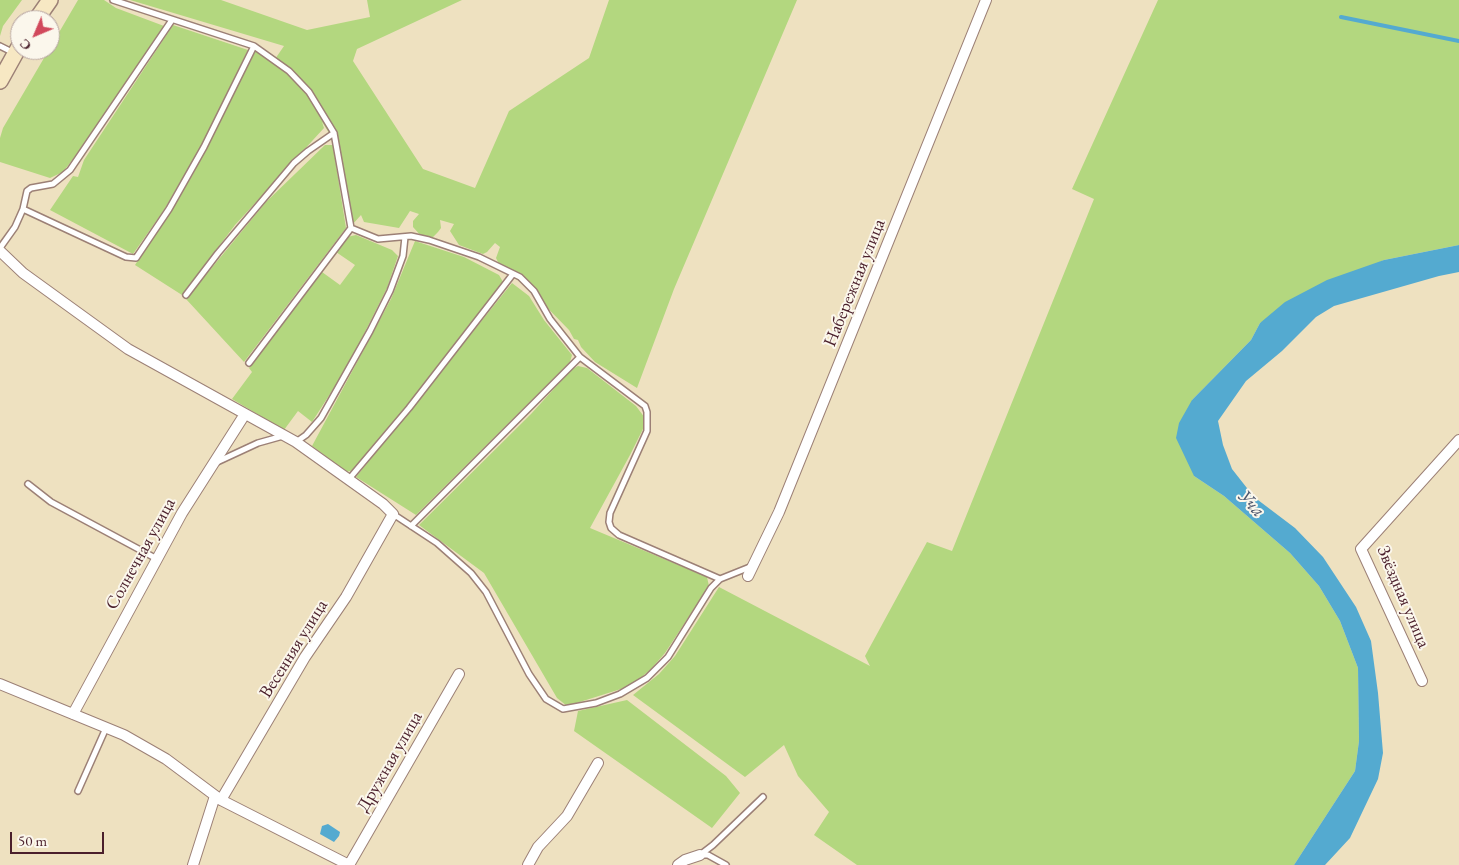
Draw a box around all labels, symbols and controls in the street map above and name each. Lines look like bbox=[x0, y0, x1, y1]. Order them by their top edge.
north arrow bbox=[10, 10, 60, 60]
text: С bbox=[15, 35, 35, 55]
street label: Набережная улица bbox=[820, 216, 890, 350]
water label: Уча bbox=[1233, 486, 1269, 522]
street label: Солнечная улица bbox=[101, 494, 181, 614]
street label: Звёздная улица bbox=[1372, 543, 1434, 651]
street label: Весенняя улица bbox=[255, 596, 333, 702]
street label: Дружная улица bbox=[353, 708, 427, 816]
scale bar bbox=[12, 822, 106, 854]
text: 50 m bbox=[18, 831, 47, 850]

